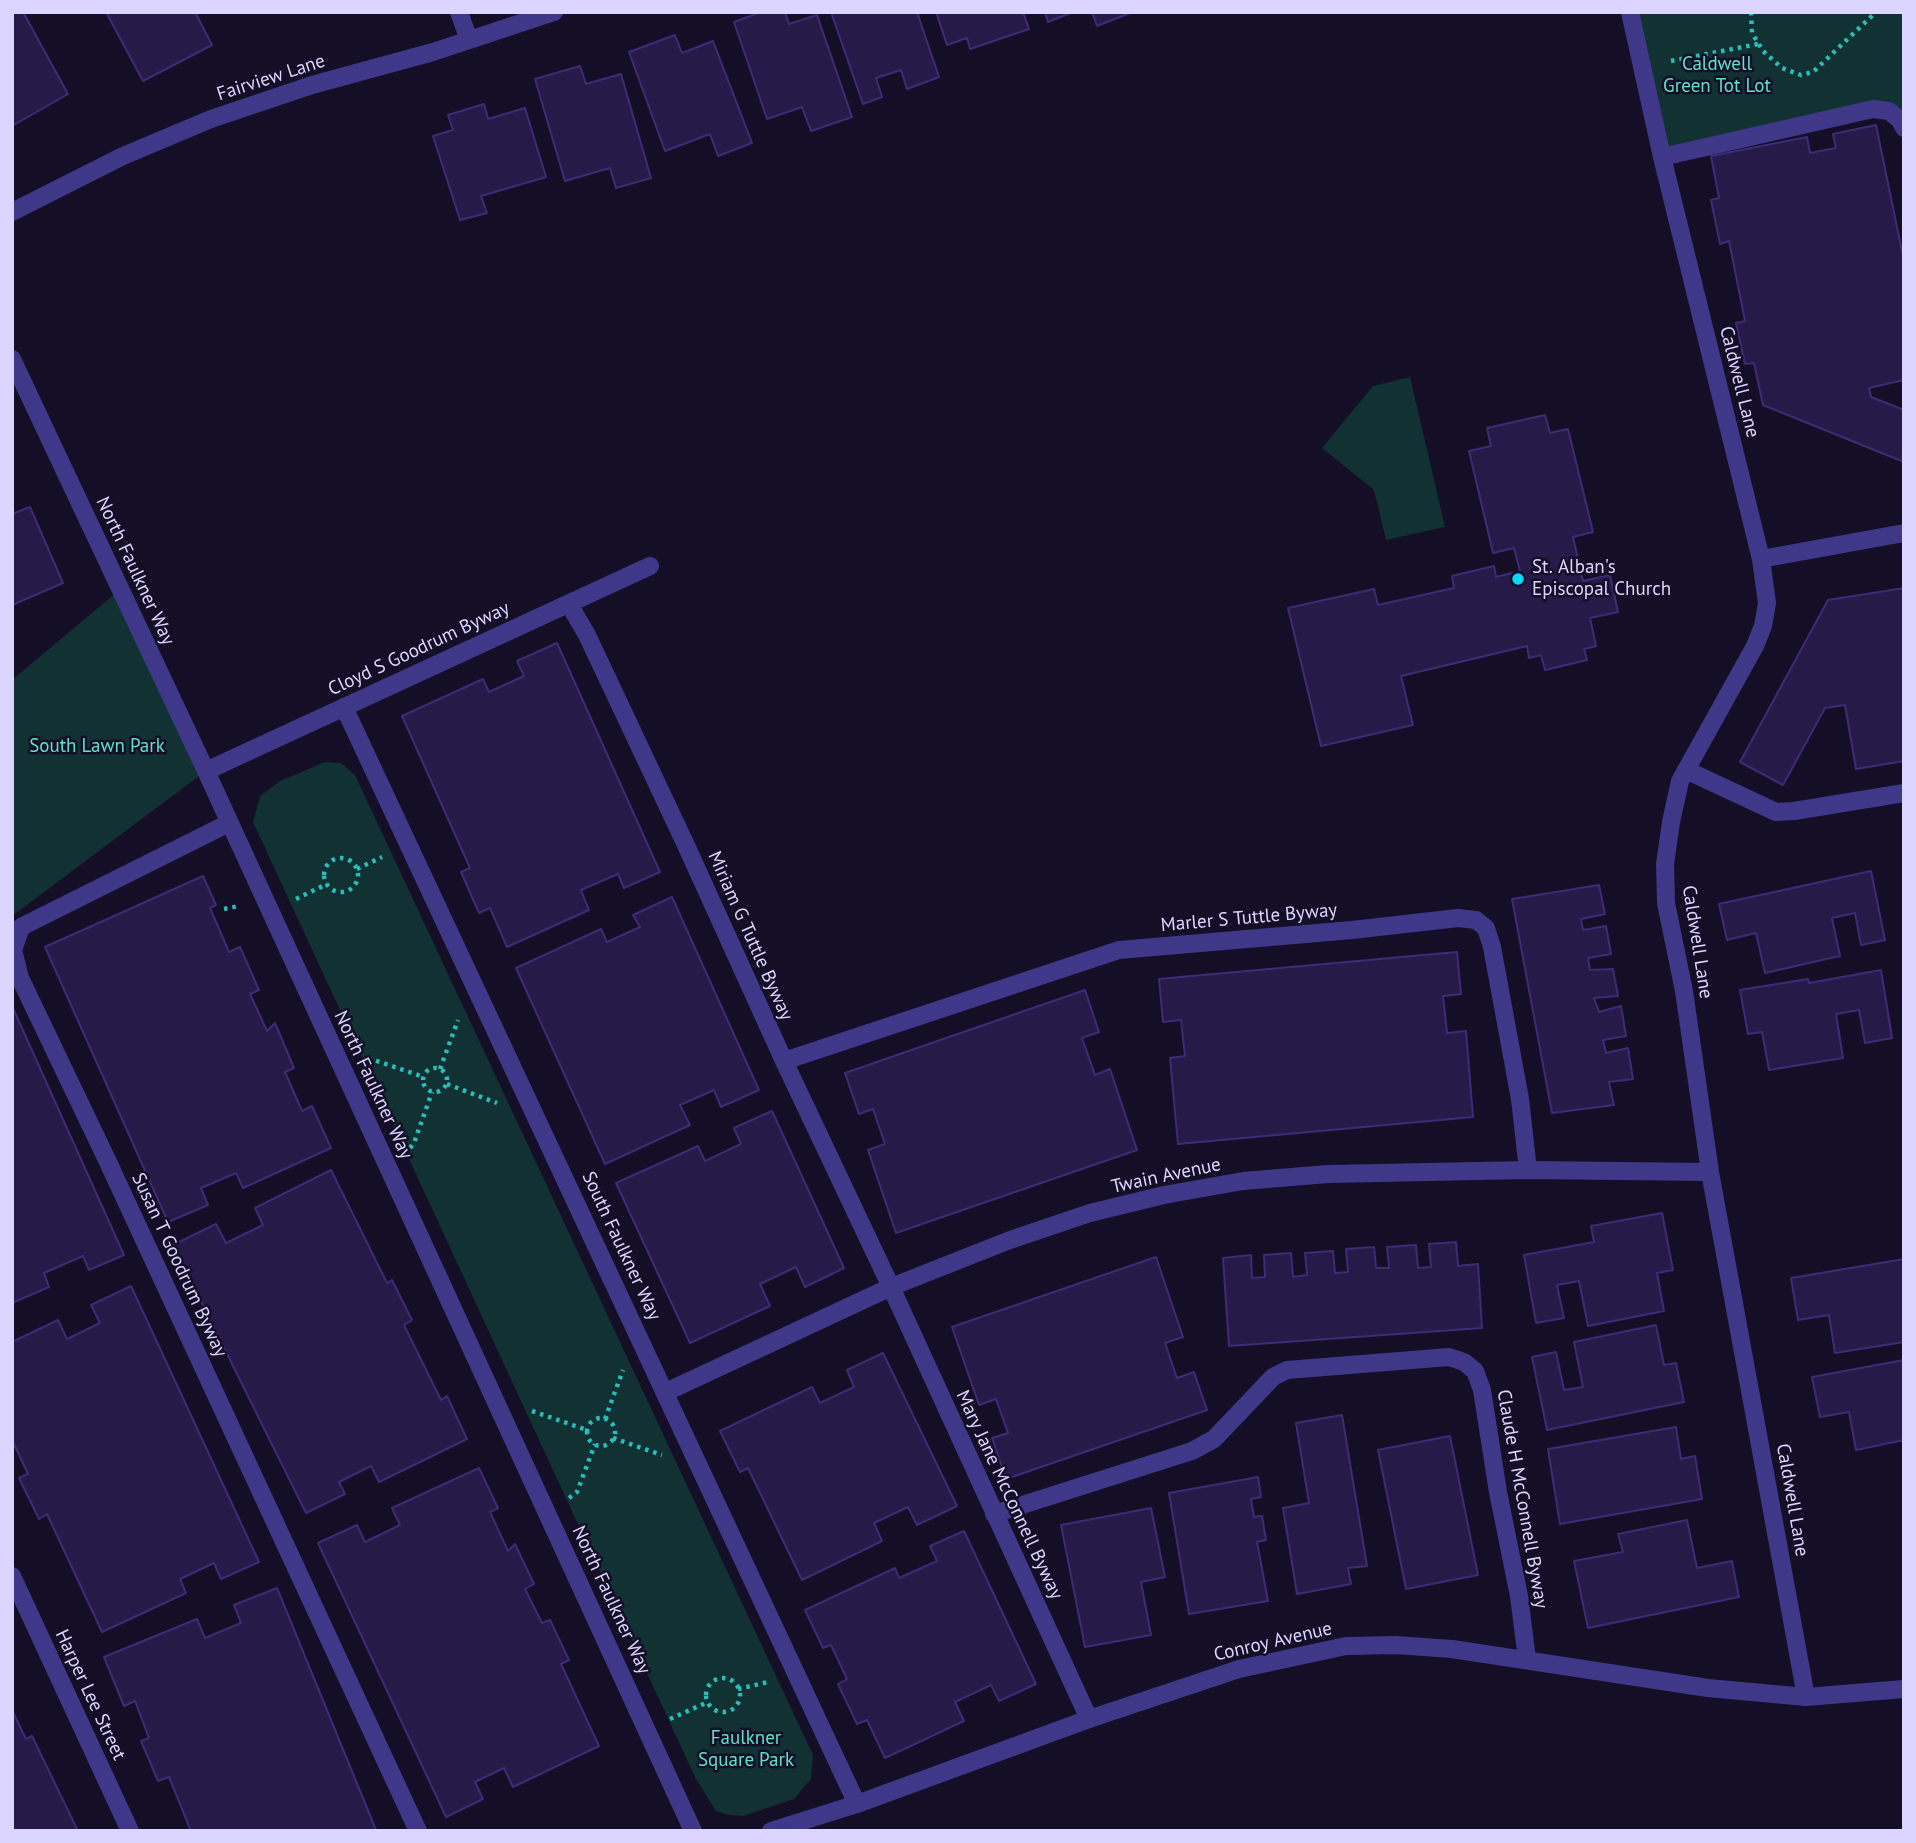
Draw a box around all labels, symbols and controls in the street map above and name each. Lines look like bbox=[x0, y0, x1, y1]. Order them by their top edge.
street label: Fairview Lane bbox=[214, 50, 328, 106]
park label: Caldwell Green Tot Lot bbox=[1663, 54, 1771, 98]
street label: Caldwell Lane bbox=[1714, 324, 1764, 440]
street label: North Faulkner Way bbox=[91, 493, 179, 649]
place label: St. Alban's Episcopal Church bbox=[1532, 557, 1671, 601]
marker: St. Alban's Episcopal Church bbox=[1510, 571, 1526, 587]
street label: Cloyd S Goodrum Byway bbox=[325, 597, 513, 701]
park label: South Lawn Park bbox=[29, 736, 165, 758]
street label: Miriam G Tuttle Byway bbox=[702, 848, 798, 1024]
street label: Caldwell Lane bbox=[1677, 884, 1717, 1000]
street label: Marler S Tuttle Byway bbox=[1160, 899, 1338, 937]
street label: North Faulkner Way bbox=[329, 1007, 417, 1163]
street label: Twain Avenue bbox=[1109, 1153, 1223, 1199]
street label: South Faulkner Way bbox=[577, 1168, 665, 1324]
street label: Susan T Goodrum Byway bbox=[126, 1169, 232, 1361]
street label: Mary Jane McConnell Byway bbox=[951, 1387, 1067, 1603]
street label: Claude H McConnell Byway bbox=[1492, 1388, 1552, 1610]
street label: Caldwell Lane bbox=[1771, 1442, 1813, 1558]
street label: North Faulkner Way bbox=[567, 1522, 655, 1678]
street label: Conroy Avenue bbox=[1212, 1617, 1334, 1667]
street label: Harper Lee Street bbox=[50, 1626, 130, 1764]
park label: Faulkner Square Park bbox=[698, 1728, 794, 1772]

